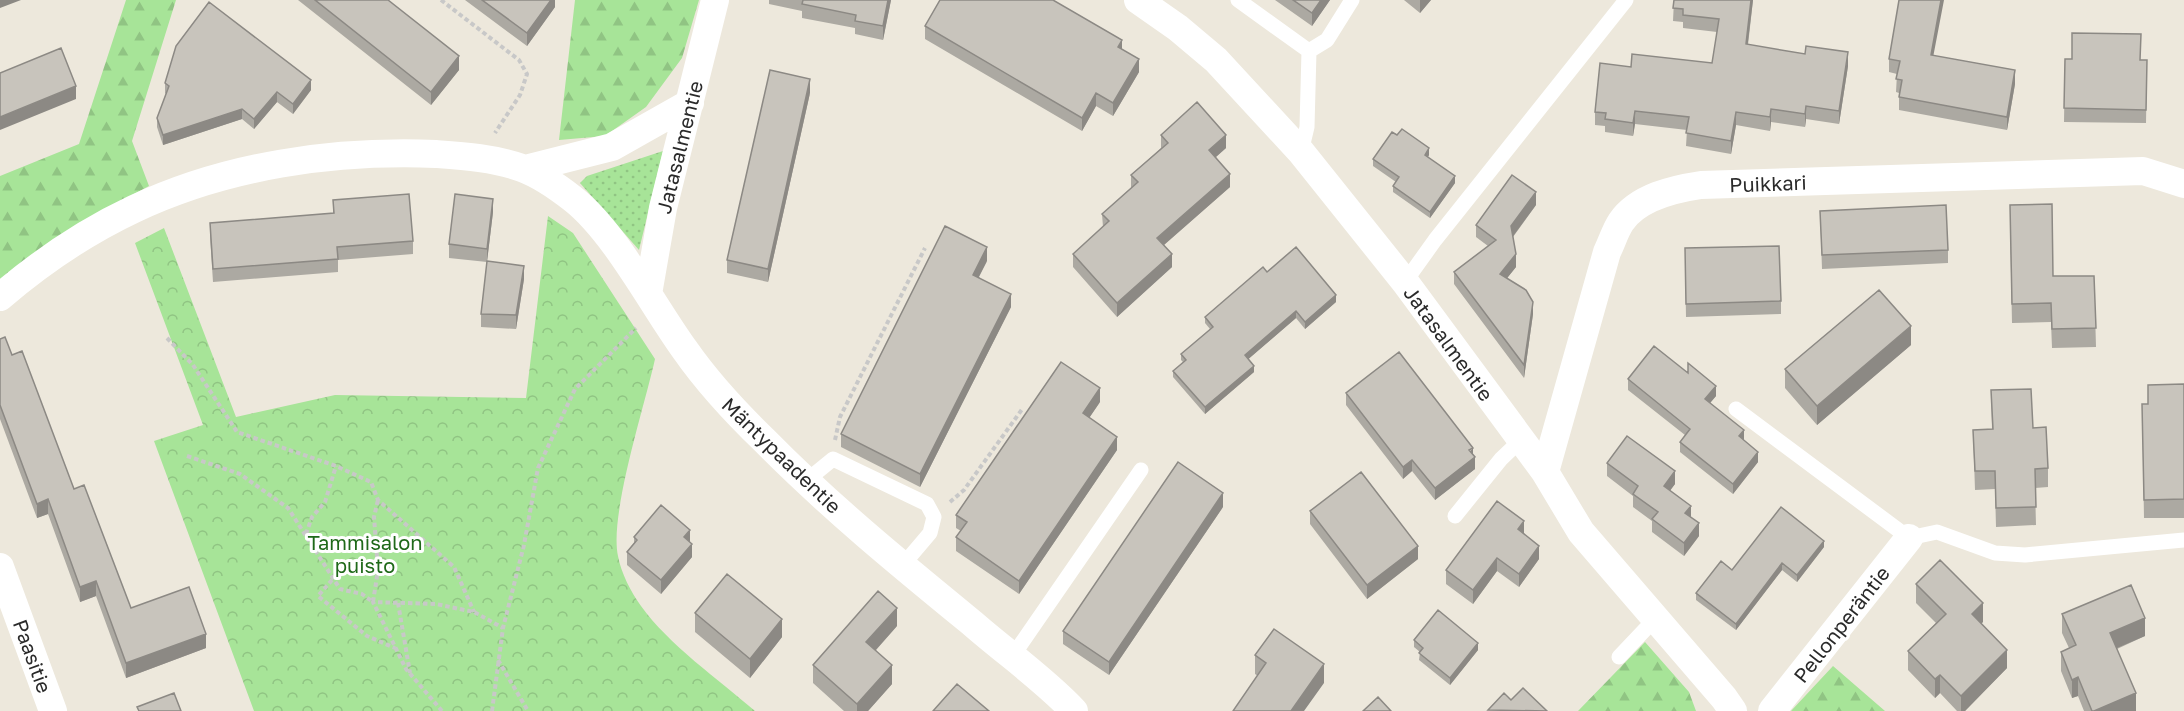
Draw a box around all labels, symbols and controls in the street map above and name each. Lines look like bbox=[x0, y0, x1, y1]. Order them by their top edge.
street label: Jatasalmentie bbox=[651, 78, 707, 216]
street label: Puikkari bbox=[1729, 170, 1807, 196]
street label: Jatasalmentie bbox=[1399, 281, 1499, 405]
street label: Mäntypaadentie bbox=[718, 392, 846, 518]
park label: Tammisalon puisto bbox=[307, 530, 423, 577]
street label: Pellonperäntie bbox=[1788, 561, 1894, 687]
street label: Paasitie bbox=[9, 616, 57, 696]

